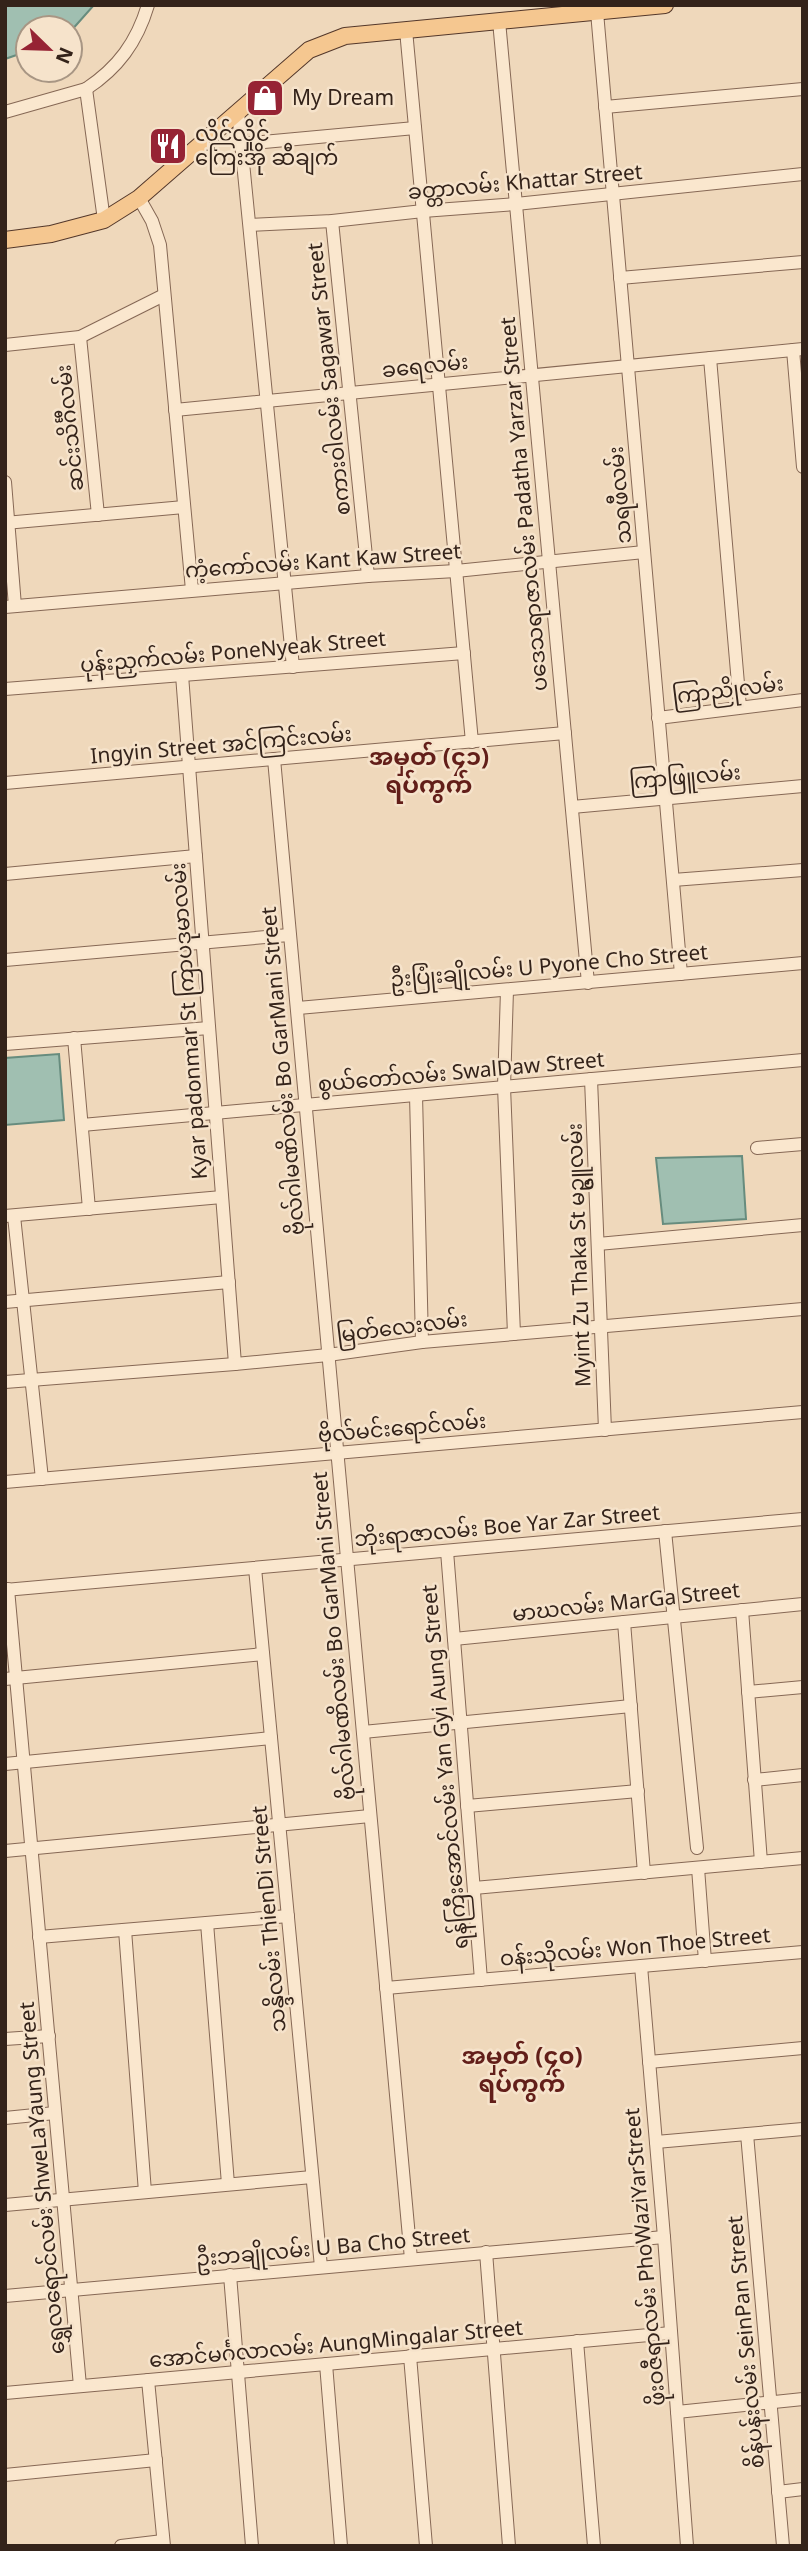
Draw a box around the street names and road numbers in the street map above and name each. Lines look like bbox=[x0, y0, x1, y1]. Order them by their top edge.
street label: ခတ္တာလမ်း Khattar Street bbox=[406, 151, 645, 217]
street label: စကားဝါလမ်း Sagawar Street bbox=[294, 240, 368, 517]
street label: ပဒေသရာဇာလမ်း Padatha Yarzar Street bbox=[487, 314, 565, 693]
street label: ခရေလမ်း bbox=[380, 341, 471, 395]
street label: ဆင်းသိင်္ဂီလမ်း bbox=[42, 362, 102, 494]
street label: သရဖီလမ်း bbox=[595, 444, 649, 545]
street label: ကံ့ကော်လမ်း Kant Kaw Street bbox=[184, 530, 463, 596]
street label: ပုန်းညှက်လမ်း PoneNyeak Street bbox=[78, 618, 388, 690]
street label: ကြာညိုလမ်း bbox=[670, 662, 787, 722]
street label: Ingyin Street အင်ကြင်းလမ်း bbox=[89, 713, 354, 781]
street label: ကြာဖြူလမ်း bbox=[628, 751, 743, 807]
street label: Kyar padonmar St ကြာပဒုမာလမ်း bbox=[157, 861, 225, 1181]
street label: ဗိုလ်ဂါမဏိလမ်း Bo GarMani Street bbox=[248, 904, 322, 1237]
street label: ဦးပြုံးချိုလမ်း U Pyone Cho Street bbox=[388, 931, 710, 1005]
street label: စွယ်တော်လမ်း SwalDaw Street bbox=[316, 1039, 607, 1109]
street label: Myint Zu Thaka St မဥ္ဇူလမ်း bbox=[553, 1122, 609, 1388]
street label: မြတ်လေးလမ်း bbox=[334, 1298, 470, 1360]
street label: ဗိုလ်မင်းရောင်လမ်း bbox=[316, 1400, 488, 1460]
street label: ဗိုလ်ဂါမဏိလမ်း Bo GarMani Street bbox=[299, 1469, 373, 1802]
street label: ဘိုးရာဇာလမ်း Boe Yar Zar Street bbox=[353, 1492, 662, 1564]
street label: မာဃလမ်း MarGa Street bbox=[510, 1569, 743, 1639]
street label: ရန်ကြီးအောင်လမ်း Yan Gyi Aung Street bbox=[408, 1582, 486, 1951]
street label: သန္ဒိလမ်း ThienDi Street bbox=[238, 1803, 304, 2034]
street label: ဝန်းသိုလမ်း Won Thoe Street bbox=[498, 1914, 773, 1984]
street label: ရွှေလရောင်လမ်း ShweLaYaung Street bbox=[6, 1999, 82, 2356]
street label: ဖိုးဝဇီရာလမ်း PhoWaziYarStreet bbox=[611, 2105, 683, 2408]
street label: စိန်ပန်းလမ်း SeinPan Street bbox=[714, 2213, 782, 2470]
street label: ဦးဘချိုလမ်း U Ba Cho Street bbox=[194, 2214, 473, 2284]
street label: အောင်မင်္ဂလာလမ်း AungMingalar Street bbox=[147, 2307, 525, 2385]

